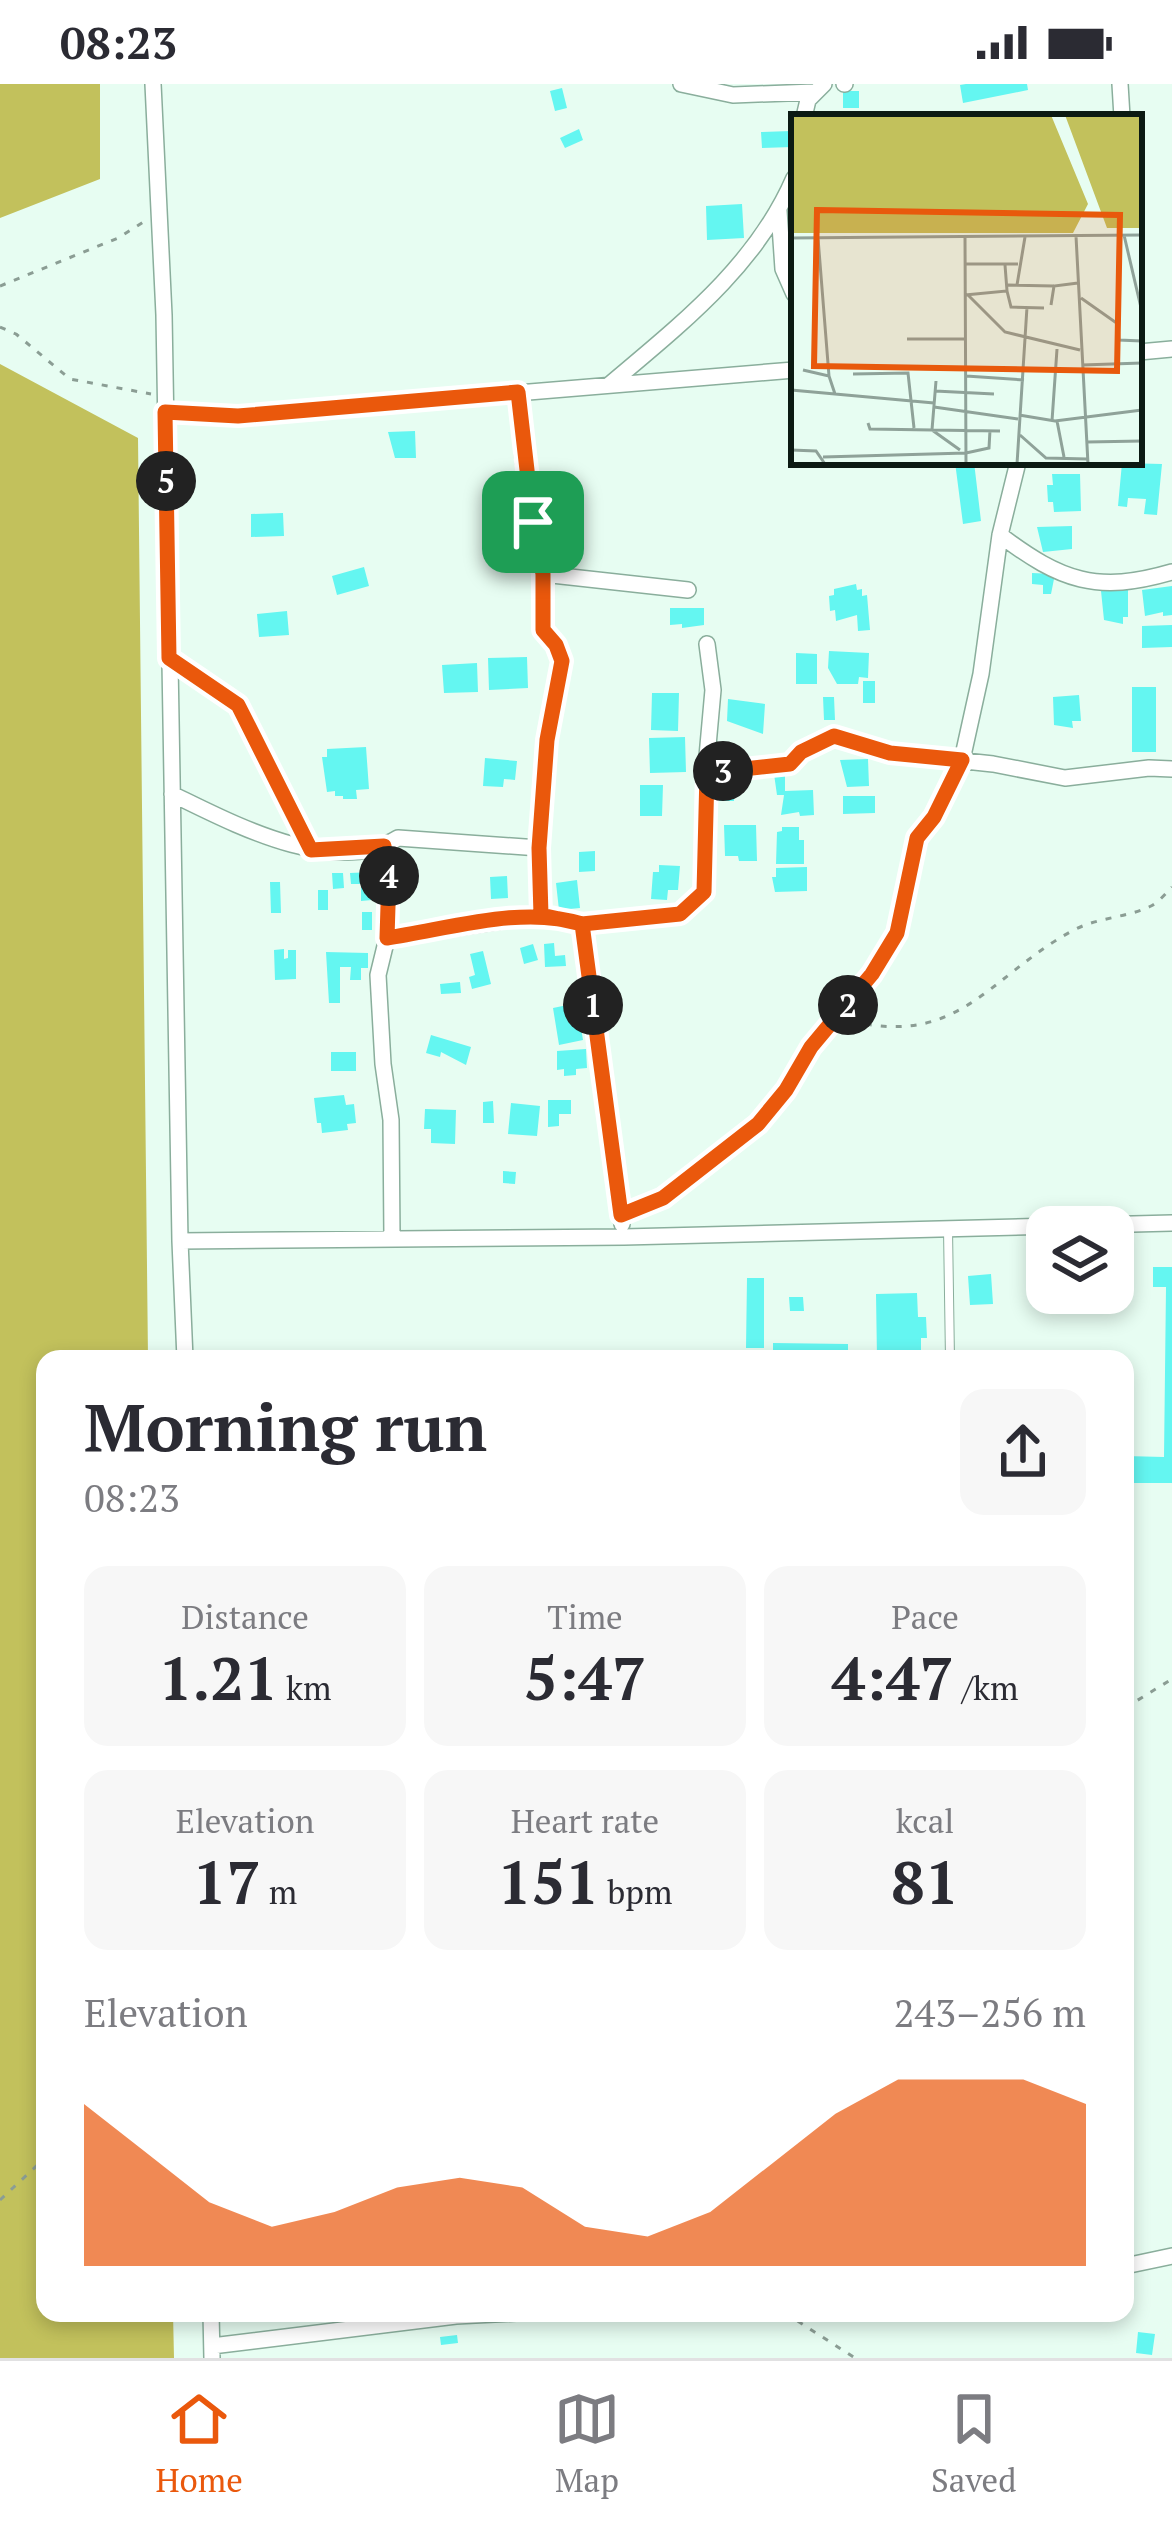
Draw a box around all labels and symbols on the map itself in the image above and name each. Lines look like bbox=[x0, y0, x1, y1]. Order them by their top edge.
inset map bbox=[791, 114, 1142, 465]
pin: 5 bbox=[136, 451, 196, 511]
pin bbox=[482, 471, 584, 573]
pin: 3 bbox=[693, 741, 753, 801]
pin: 4 bbox=[359, 846, 419, 906]
pin: 1 bbox=[563, 975, 623, 1035]
pin: 2 bbox=[818, 975, 878, 1035]

